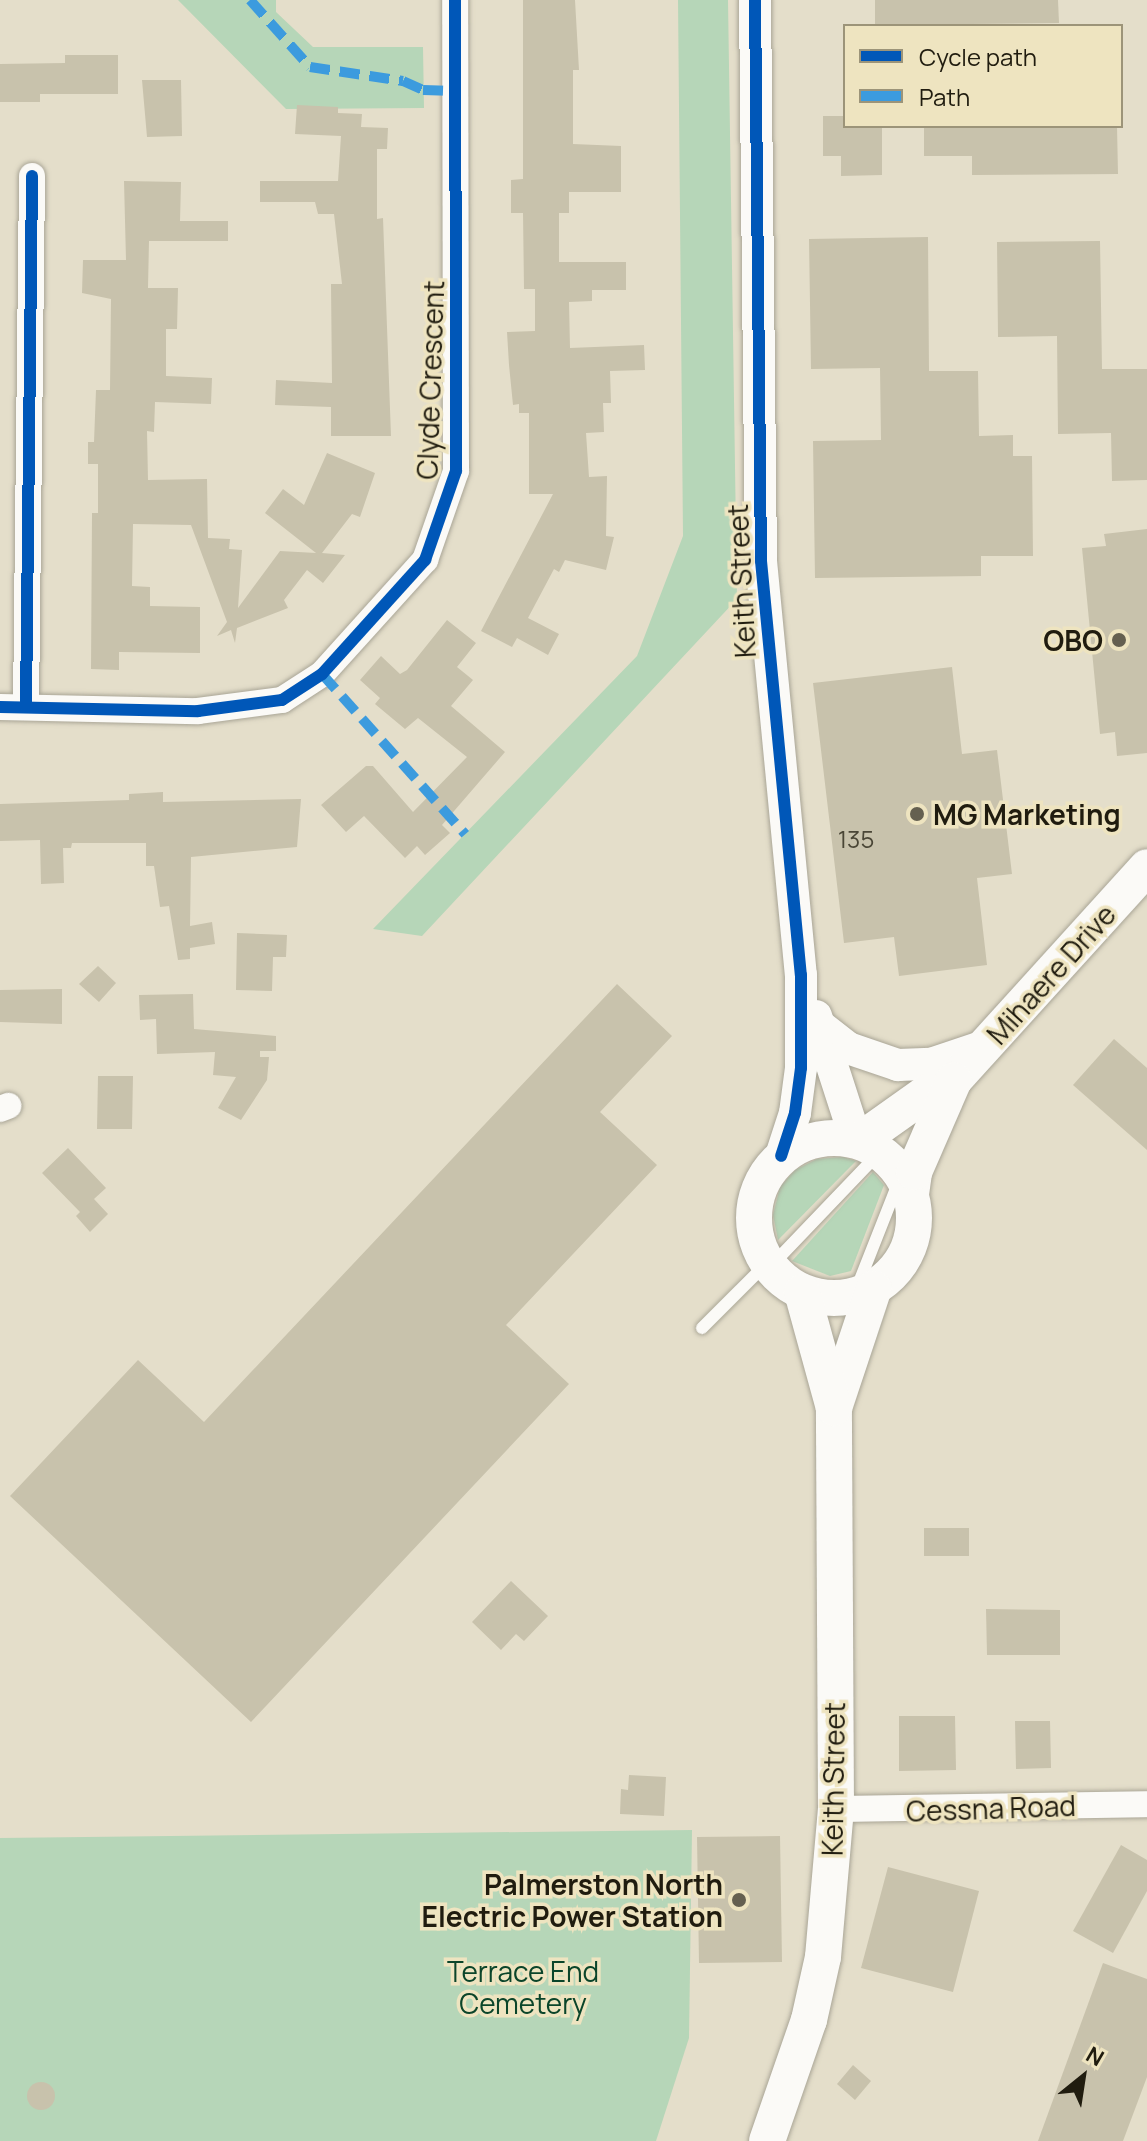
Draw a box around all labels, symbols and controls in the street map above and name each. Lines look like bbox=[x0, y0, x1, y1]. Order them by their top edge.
legend bbox=[843, 24, 1123, 128]
text: Cycle path bbox=[919, 40, 1037, 73]
text: Path bbox=[919, 80, 970, 113]
street label: Clyde Crescent bbox=[410, 280, 450, 480]
street label: Keith Street bbox=[720, 503, 762, 659]
place label: OBO bbox=[1043, 623, 1103, 657]
marker: OBO bbox=[1110, 631, 1128, 649]
place label: MG Marketing bbox=[933, 797, 1121, 831]
marker: MG Marketing bbox=[908, 805, 926, 823]
house number: 135 bbox=[838, 825, 874, 853]
street label: Mihaere Drive bbox=[980, 897, 1122, 1051]
street label: Keith Street bbox=[815, 1702, 851, 1856]
street label: Cessna Road bbox=[905, 1788, 1077, 1828]
place label: Palmerston North Electric Power Station bbox=[422, 1867, 723, 1933]
marker: Palmerston North Electric Power Station bbox=[730, 1891, 748, 1909]
park label: Terrace End Cemetery bbox=[447, 1954, 599, 2020]
north arrow bbox=[1043, 2037, 1123, 2117]
text: N bbox=[1081, 2039, 1109, 2073]

